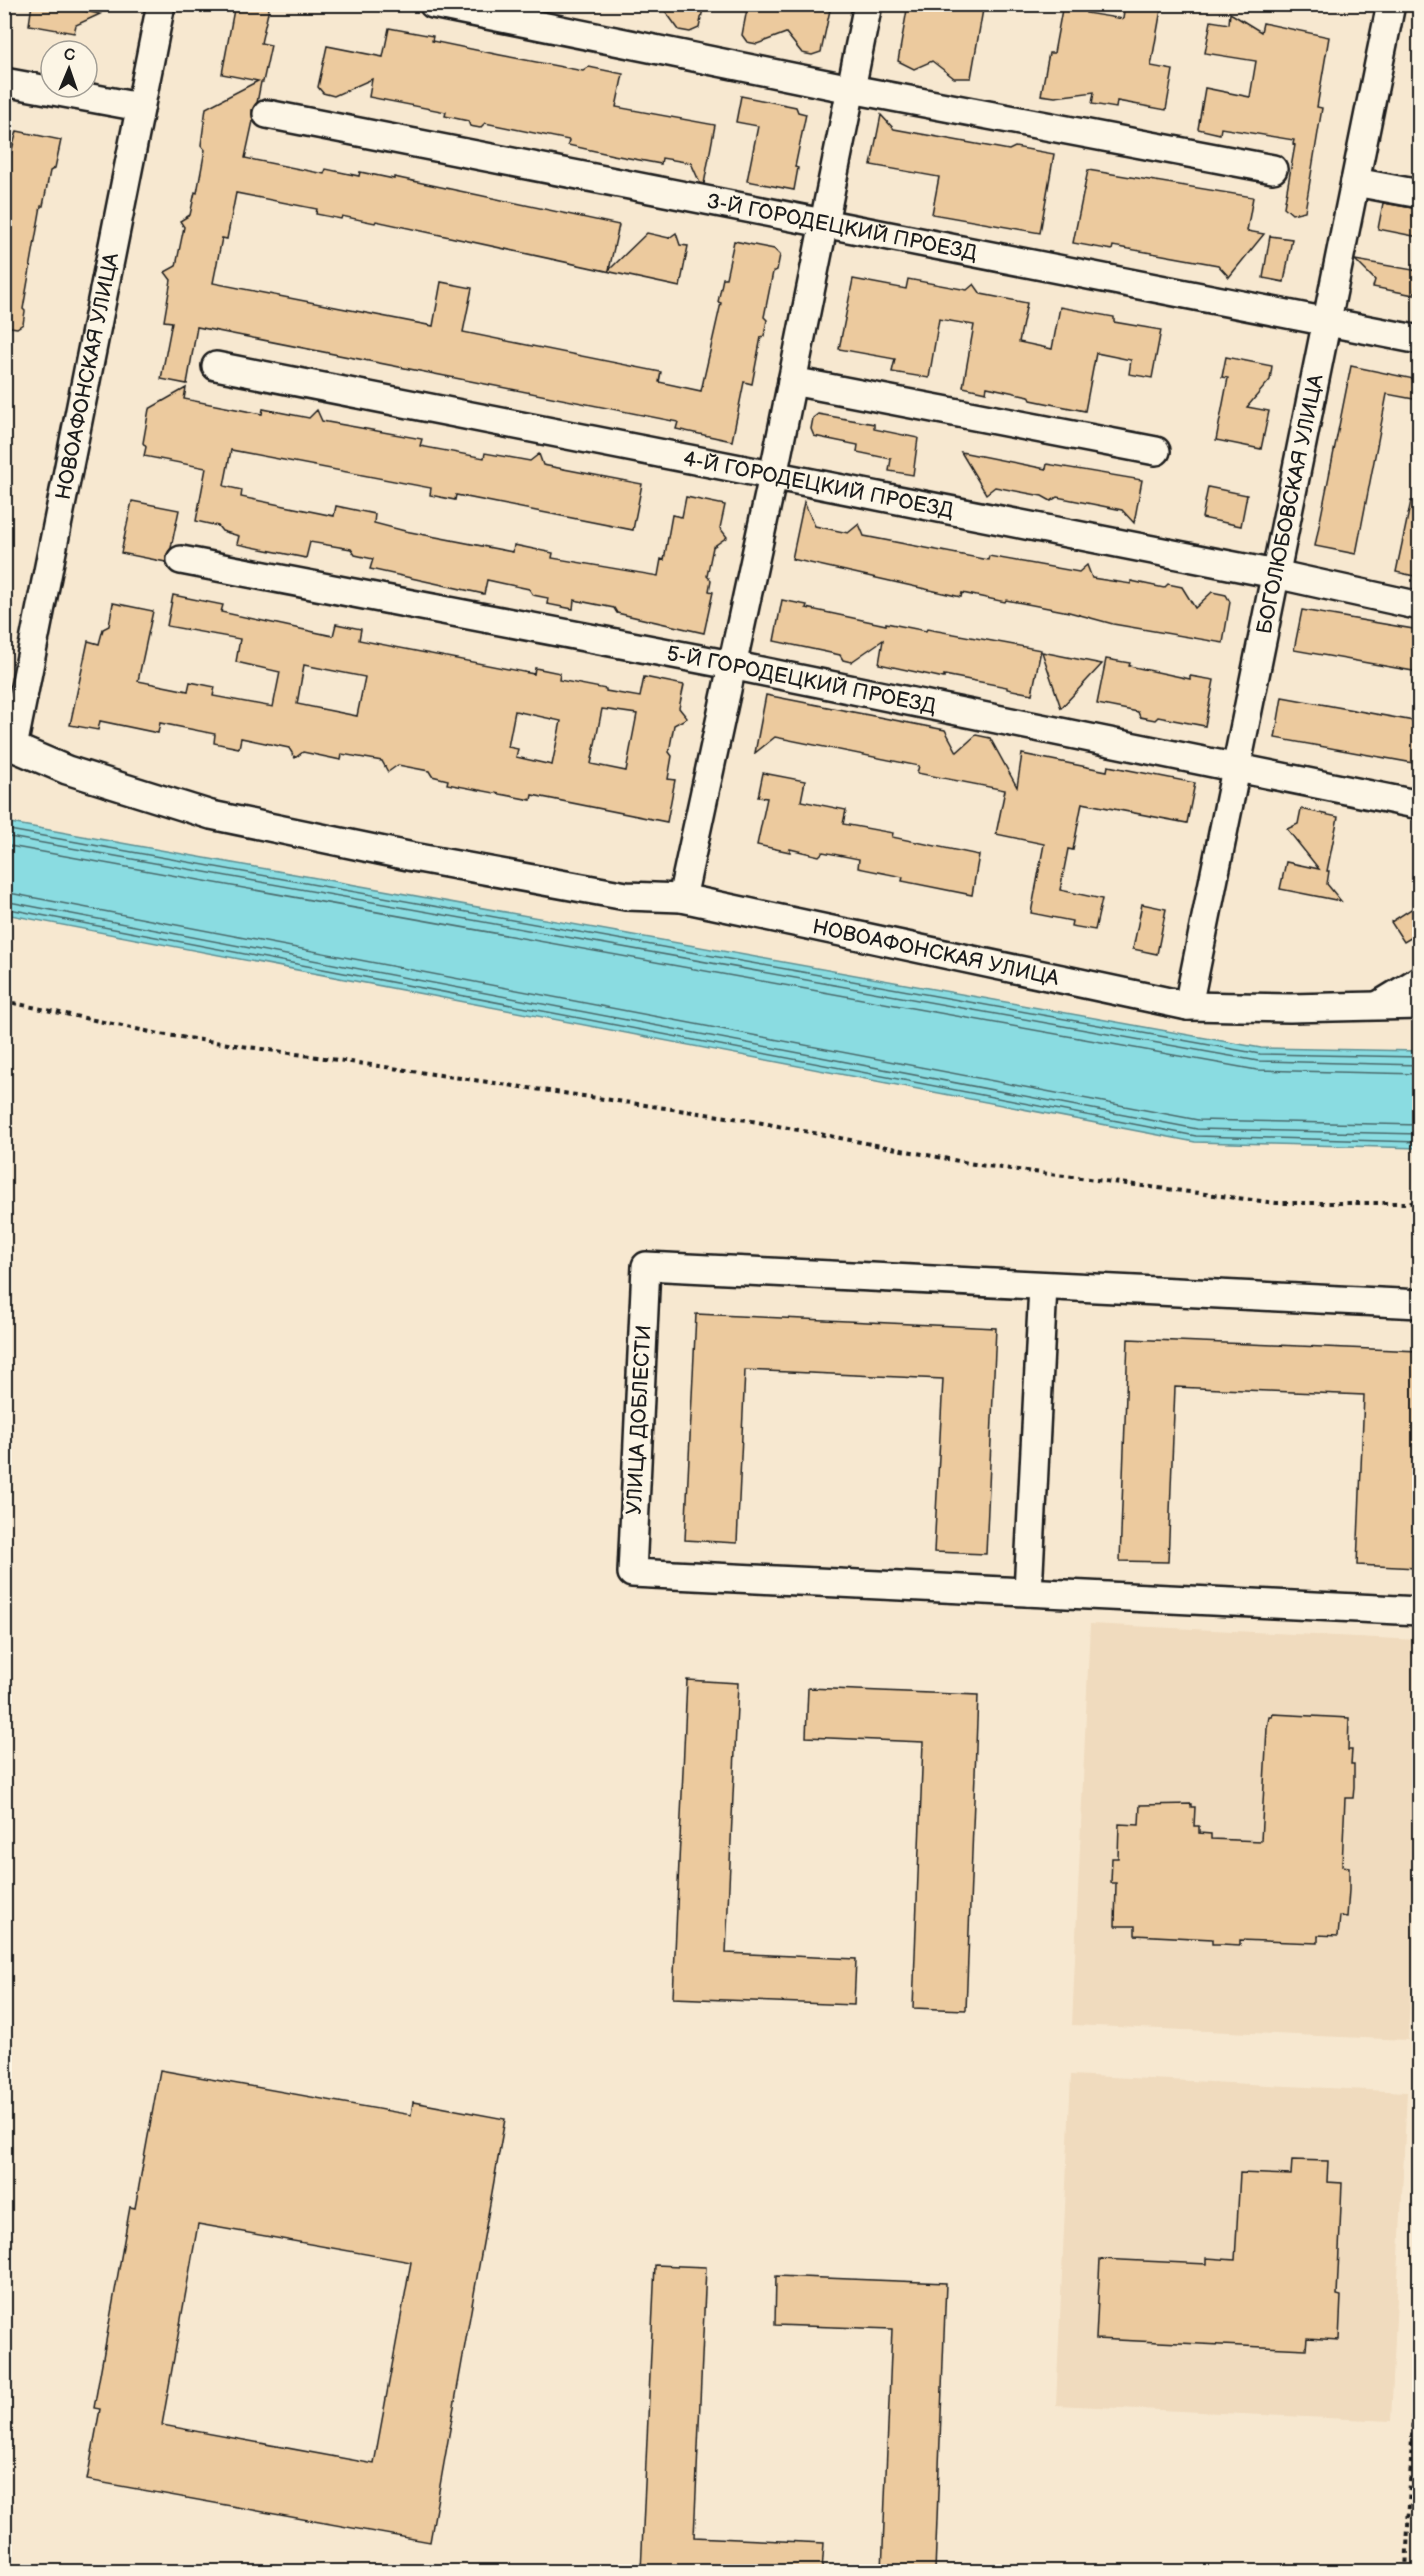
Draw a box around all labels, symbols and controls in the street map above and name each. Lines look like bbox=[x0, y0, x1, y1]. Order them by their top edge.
north arrow bbox=[39, 39, 99, 99]
text: С bbox=[64, 46, 75, 65]
street label: 3-Й ГОРОДЕЦКИЙ ПРОЕЗД bbox=[705, 188, 980, 265]
street label: НОВОАФОНСКАЯ УЛИЦА bbox=[50, 250, 124, 502]
street label: БОГОЛЮБОВСКАЯ УЛИЦА bbox=[1251, 372, 1328, 636]
street label: 4-Й ГОРОДЕЦКИЙ ПРОЕЗД bbox=[681, 446, 956, 523]
street label: 5-Й ГОРОДЕЦКИЙ ПРОЕЗД bbox=[665, 641, 939, 719]
street label: НОВОАФОНСКАЯ УЛИЦА bbox=[810, 914, 1061, 991]
street label: УЛИЦА ДОБЛЕСТИ bbox=[622, 1324, 656, 1516]

